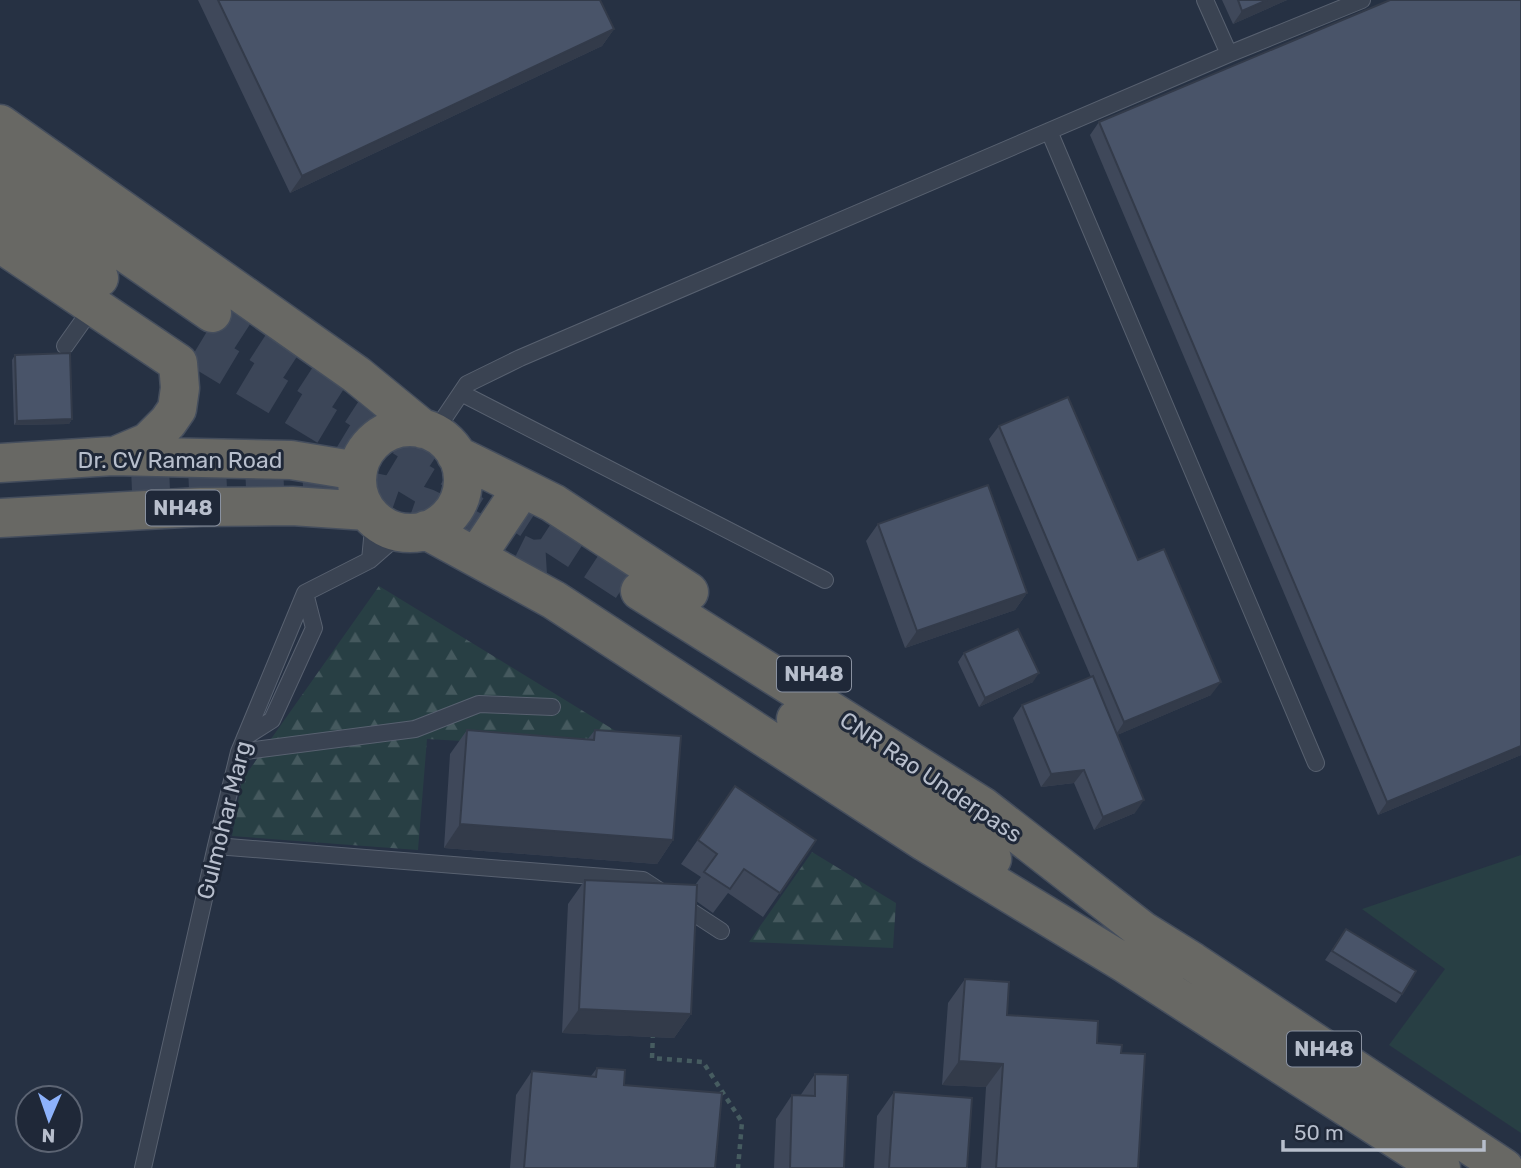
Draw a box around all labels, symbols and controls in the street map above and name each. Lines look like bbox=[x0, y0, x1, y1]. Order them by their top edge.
street label: Dr. CV Raman Road bbox=[78, 446, 282, 474]
road number: NH48 bbox=[146, 490, 220, 526]
road number: NH48 bbox=[777, 656, 851, 692]
street label: CNR Rao Underpass bbox=[835, 706, 1027, 848]
street label: Gulmohar Marg bbox=[191, 738, 257, 902]
road number: NH48 bbox=[1287, 1032, 1361, 1066]
north arrow bbox=[14, 1084, 84, 1154]
scale bar bbox=[1283, 1108, 1484, 1152]
text: 50 m bbox=[1294, 1120, 1344, 1145]
text: N bbox=[41, 1124, 56, 1147]

